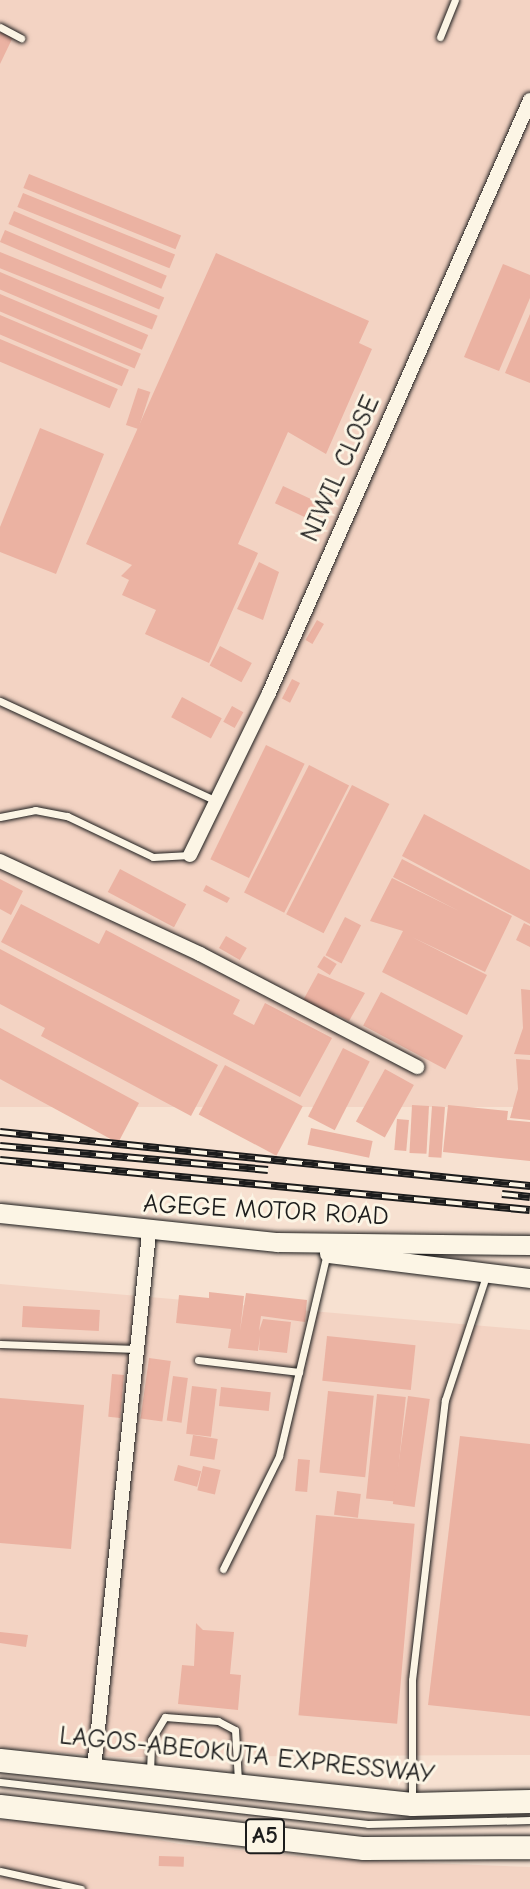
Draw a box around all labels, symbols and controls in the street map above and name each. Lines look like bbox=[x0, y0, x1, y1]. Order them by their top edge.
street label: NIWIL CLOSE bbox=[295, 391, 387, 547]
street label: AGEGE MOTOR ROAD bbox=[142, 1189, 390, 1233]
street label: LAGOS-ABEOKUTA EXPRESSWAY bbox=[58, 1721, 436, 1791]
road number: A5 bbox=[244, 1815, 286, 1856]

